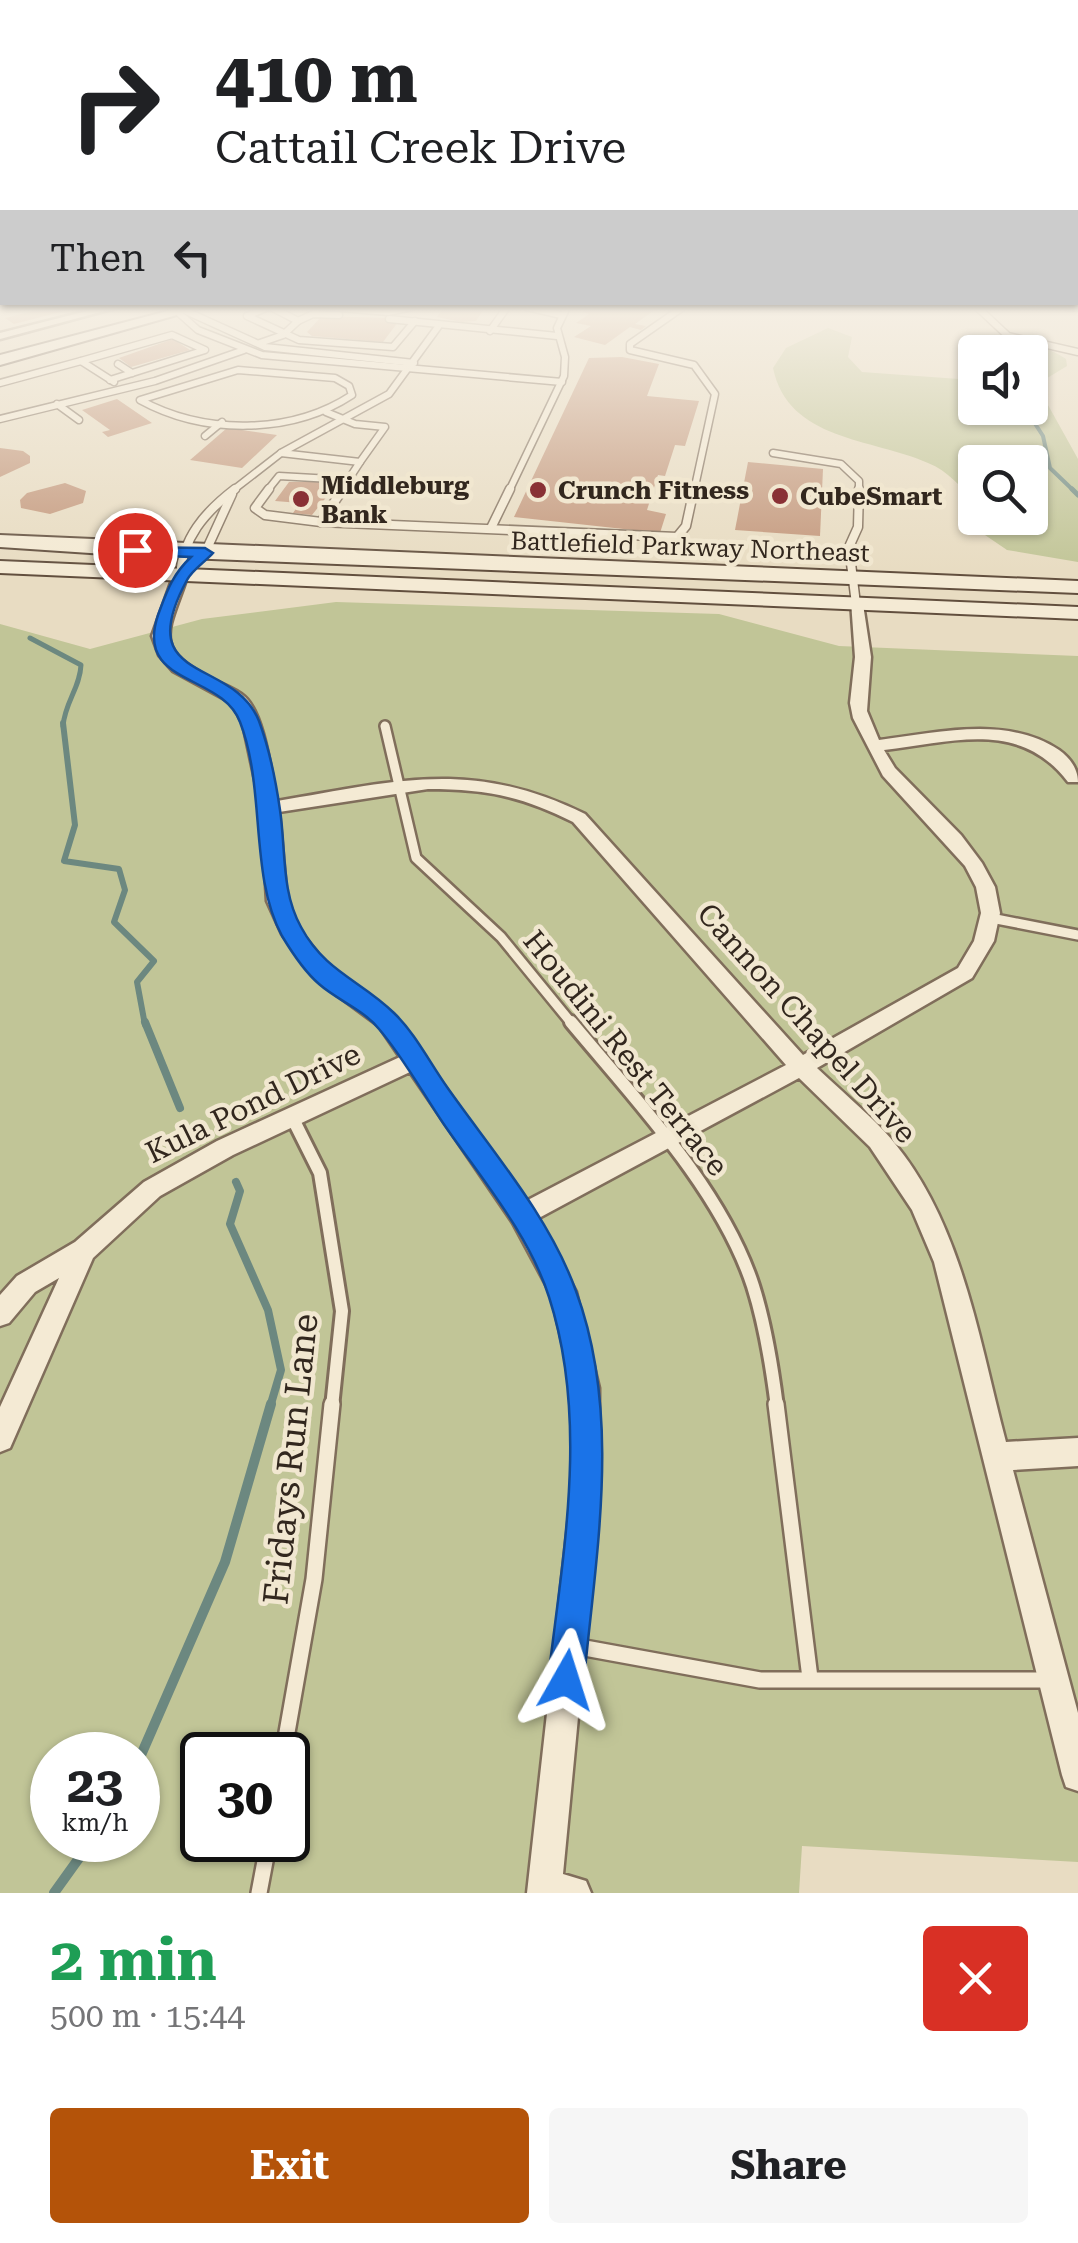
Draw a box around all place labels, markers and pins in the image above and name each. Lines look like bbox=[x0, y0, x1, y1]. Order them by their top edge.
place label: Middleburg Bank bbox=[321, 471, 470, 529]
place label: Crunch Fitness bbox=[558, 476, 749, 505]
marker: Crunch Fitness bbox=[527, 479, 549, 501]
place label: CubeSmart bbox=[800, 482, 943, 511]
marker: CubeSmart bbox=[769, 485, 791, 507]
marker: Middleburg Bank bbox=[290, 488, 312, 510]
pin bbox=[93, 508, 178, 593]

